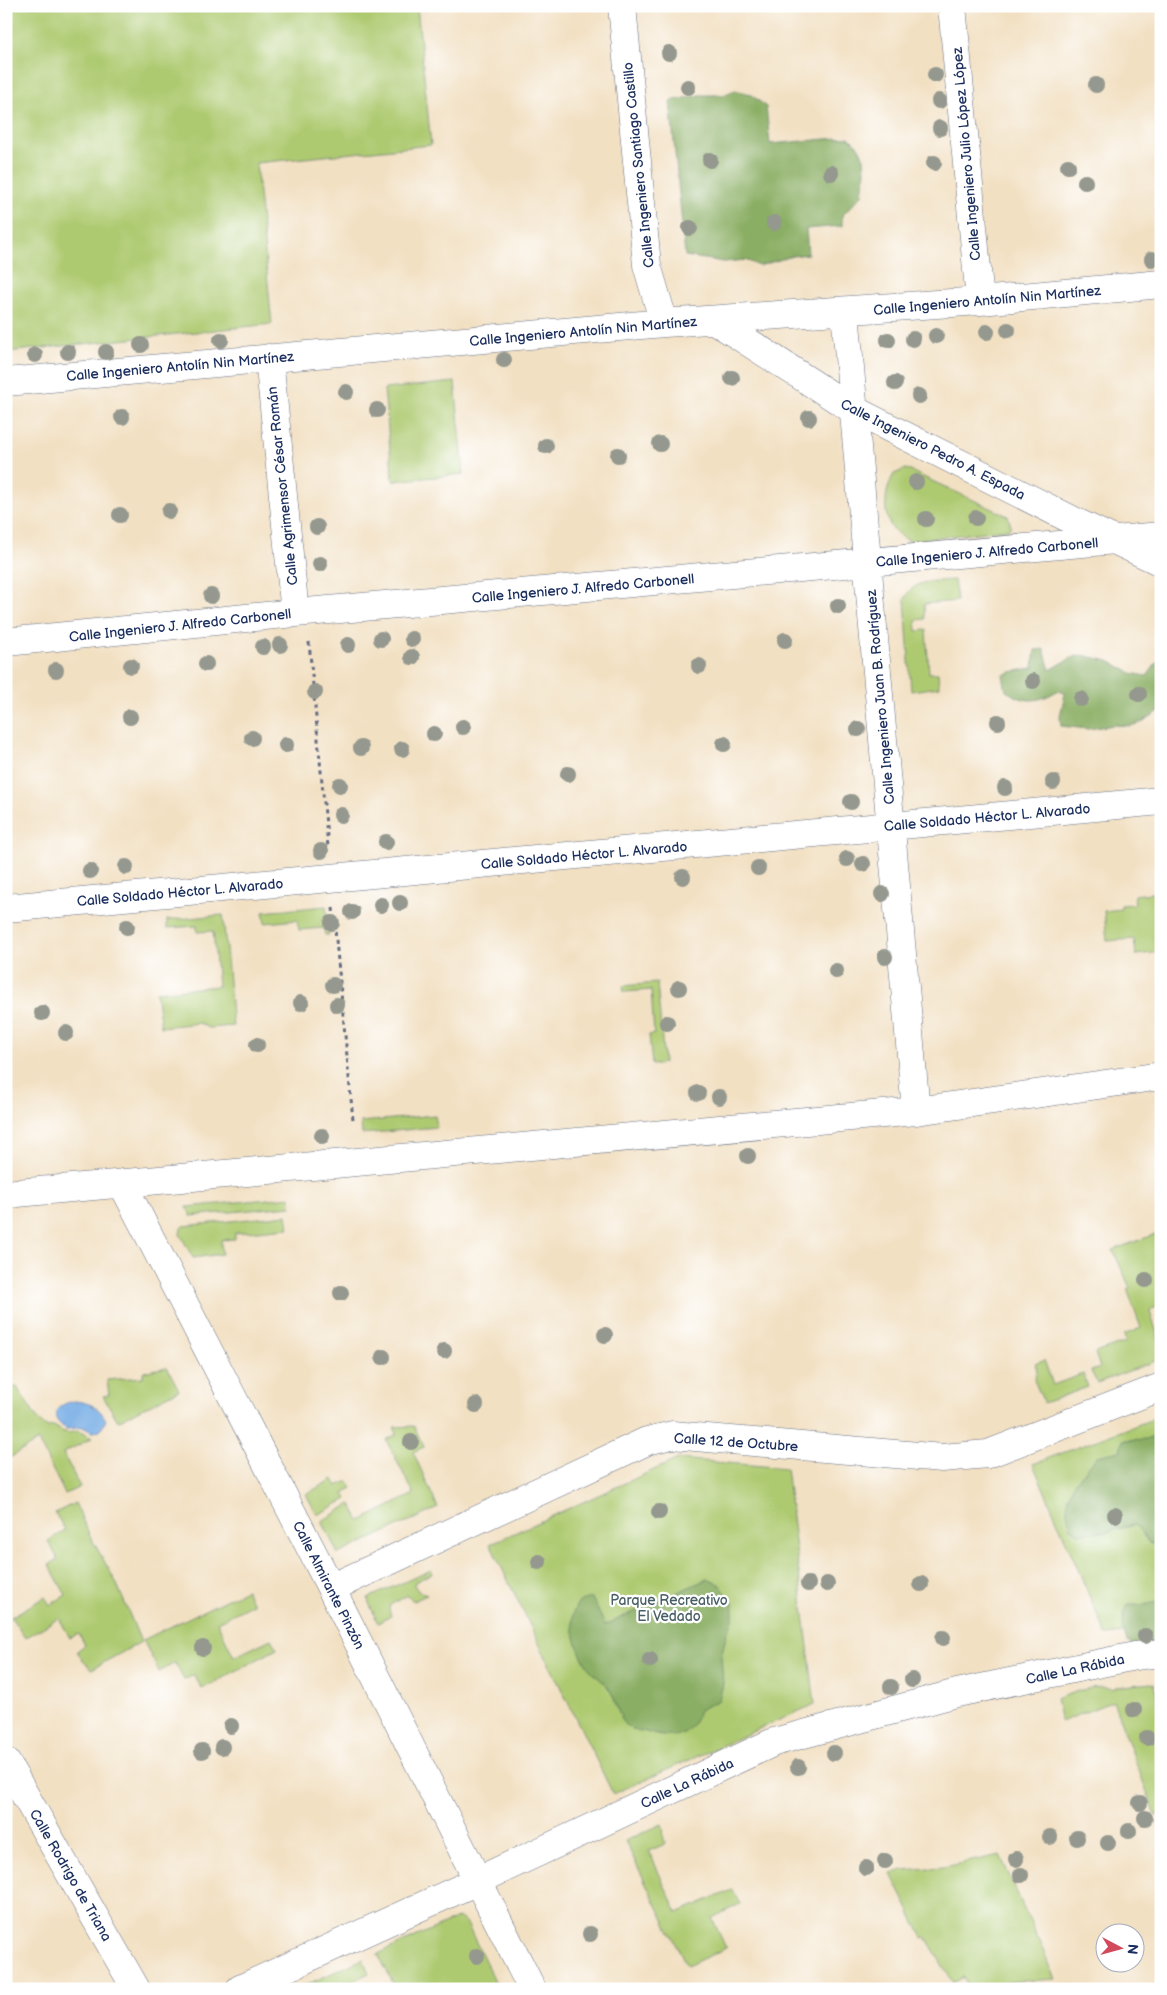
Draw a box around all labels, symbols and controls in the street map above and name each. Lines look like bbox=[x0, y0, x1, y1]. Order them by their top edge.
street label: Calle Ingeniero Julio López López bbox=[949, 46, 984, 262]
street label: Calle Ingeniero Santiago Castillo bbox=[619, 61, 658, 269]
street label: Calle Ingeniero Antolín Nin Martínez bbox=[873, 282, 1102, 319]
street label: Calle Ingeniero Antolín Nin Martínez bbox=[469, 313, 698, 350]
street label: Calle Ingeniero Antolín Nin Martínez bbox=[66, 348, 295, 385]
street label: Calle Agrimensor César Román bbox=[264, 386, 301, 586]
street label: Calle Ingeniero Pedro A. Espada bbox=[838, 395, 1028, 504]
street label: Calle Ingeniero J. Alfredo Carbonell bbox=[875, 534, 1099, 571]
street label: Calle Ingeniero J. Alfredo Carbonell bbox=[471, 570, 695, 607]
street label: Calle Ingeniero Juan B. Rodríguez bbox=[863, 589, 898, 805]
street label: Calle Ingeniero J. Alfredo Carbonell bbox=[68, 605, 292, 646]
street label: Calle Soldado Héctor L. Alvarado bbox=[883, 800, 1091, 835]
street label: Calle Soldado Héctor L. Alvarado bbox=[480, 838, 688, 873]
street label: Calle Soldado Héctor L. Alvarado bbox=[76, 875, 284, 910]
street label: Calle 12 de Octubre bbox=[673, 1430, 799, 1455]
street label: Calle Almirante Pinzón bbox=[289, 1518, 368, 1652]
park label: Parque Recreativo El Vedado bbox=[610, 1592, 728, 1625]
street label: Calle La Rábida bbox=[1024, 1651, 1126, 1688]
street label: Calle La Rábida bbox=[638, 1754, 736, 1812]
street label: Calle Rodrigo de Triana bbox=[26, 1806, 115, 1944]
north arrow bbox=[1094, 1922, 1144, 1972]
text: N bbox=[1123, 1943, 1141, 1955]

